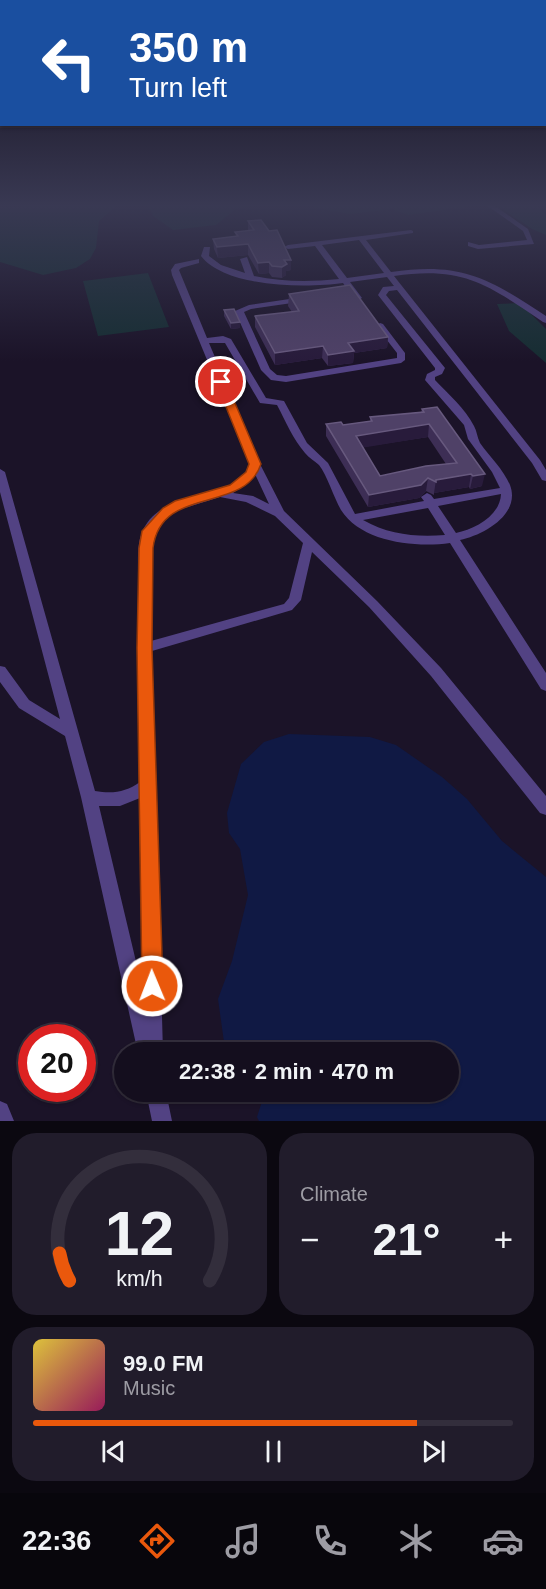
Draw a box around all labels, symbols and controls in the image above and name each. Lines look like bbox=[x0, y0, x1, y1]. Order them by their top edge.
icon: left bbox=[30, 24, 108, 102]
text: 350 m bbox=[129, 24, 248, 71]
text: Turn left bbox=[129, 73, 227, 103]
pin bbox=[195, 356, 246, 407]
icon: arrive bbox=[204, 365, 237, 398]
position arrow bbox=[120, 954, 184, 1018]
speed limit sign: 20 bbox=[18, 1024, 96, 1102]
text: 22:38 · 2 min · 470 m bbox=[179, 1059, 394, 1084]
text: Climate bbox=[300, 1183, 368, 1205]
text: 12 bbox=[105, 1199, 174, 1268]
text: 21° bbox=[372, 1214, 441, 1265]
text: − bbox=[300, 1221, 319, 1258]
text: + bbox=[494, 1221, 513, 1258]
text: km/h bbox=[116, 1267, 163, 1291]
text: 99.0 FM bbox=[123, 1351, 204, 1376]
text: Music bbox=[123, 1377, 175, 1399]
icon: previous bbox=[97, 1435, 130, 1468]
icon: pause bbox=[257, 1435, 290, 1468]
icon: next bbox=[417, 1435, 450, 1468]
icon: directions bbox=[136, 1520, 178, 1562]
icon: music bbox=[222, 1520, 264, 1562]
icon: phone bbox=[309, 1520, 351, 1562]
icon: climate bbox=[395, 1520, 437, 1562]
icon: car bbox=[482, 1520, 524, 1562]
text: 22:36 bbox=[22, 1526, 91, 1556]

